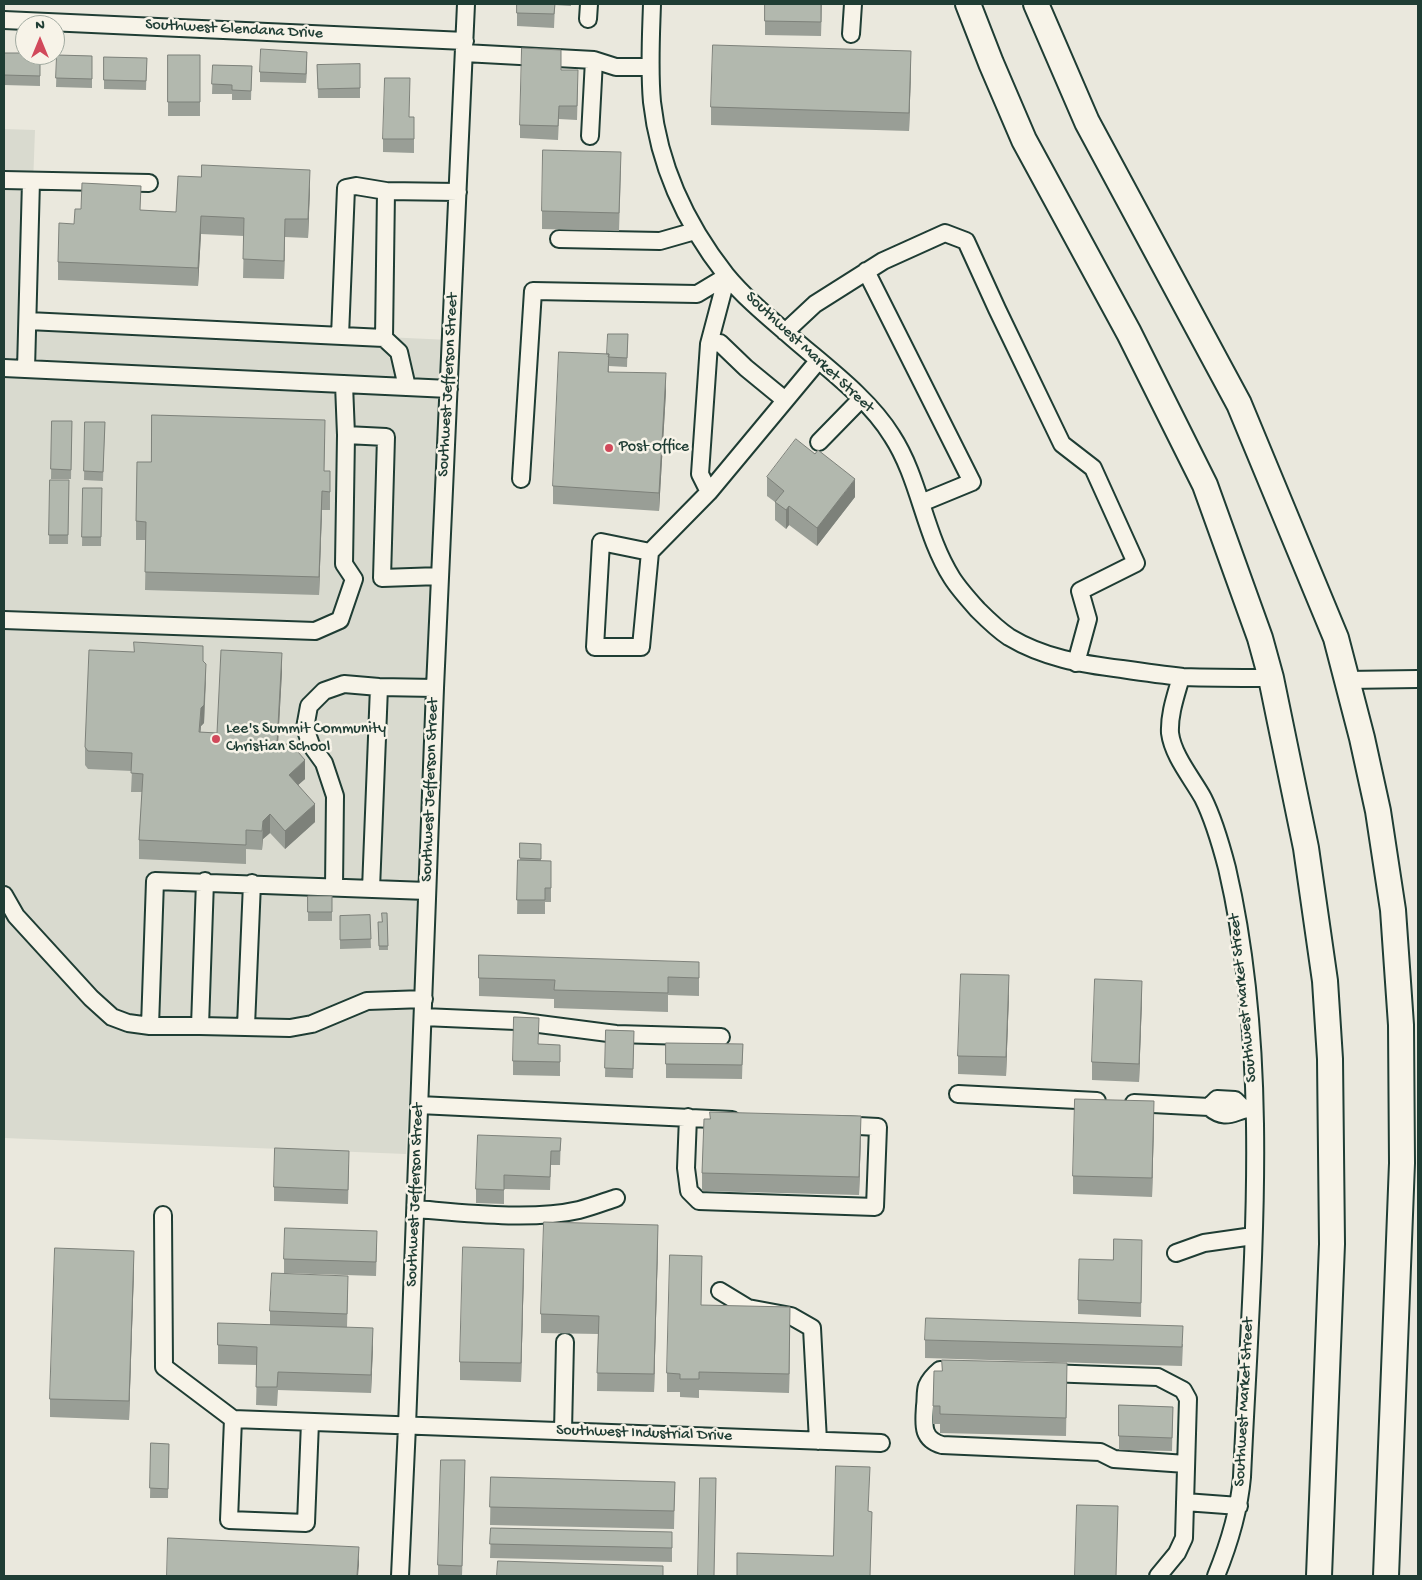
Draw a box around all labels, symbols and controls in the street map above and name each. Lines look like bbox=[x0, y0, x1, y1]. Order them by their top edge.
north arrow bbox=[15, 15, 65, 65]
street label: Southwest Glendana Drive bbox=[145, 16, 323, 44]
text: N bbox=[35, 17, 45, 34]
street label: Southwest Market Street bbox=[741, 288, 877, 418]
street label: Southwest Jefferson Street bbox=[435, 293, 463, 477]
place label: Post Office bbox=[619, 438, 689, 458]
marker: Post Office bbox=[603, 442, 615, 454]
street label: Southwest Jefferson Street bbox=[418, 698, 444, 882]
place label: Lee's Summit Community Christian School bbox=[226, 720, 386, 758]
marker: Lee's Summit Community Christian School bbox=[210, 733, 222, 745]
street label: Southwest Market Street bbox=[1226, 913, 1262, 1083]
street label: Southwest Jefferson Street bbox=[403, 1103, 429, 1287]
street label: Southwest Market Street bbox=[1231, 1317, 1259, 1487]
street label: Southwest Industrial Drive bbox=[556, 1421, 732, 1447]

